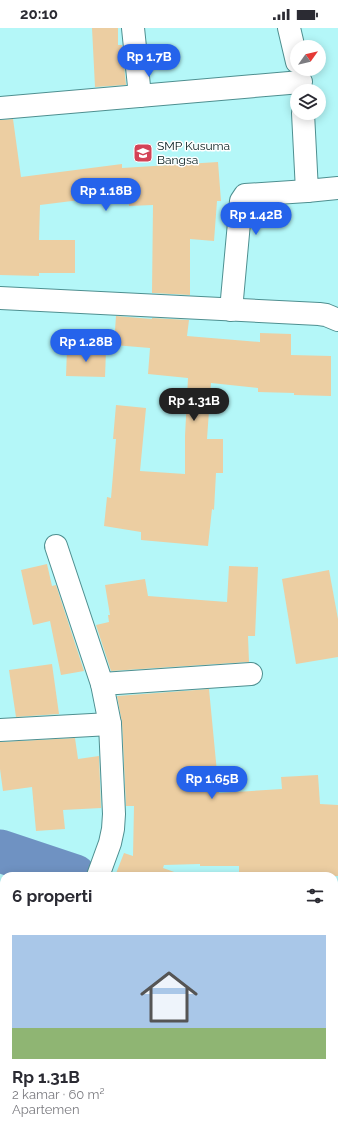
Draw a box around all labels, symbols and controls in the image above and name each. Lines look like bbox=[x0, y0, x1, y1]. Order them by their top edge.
text: 20:10 bbox=[20, 5, 58, 23]
north arrow bbox=[290, 40, 326, 76]
map controls bbox=[290, 40, 326, 120]
pin: Rp 1.7B bbox=[112, 44, 186, 78]
text: Rp 1.7B bbox=[126, 49, 172, 64]
button: layers bbox=[290, 84, 326, 120]
place label: SMP Kusuma Bangsa bbox=[157, 139, 230, 167]
school or university icon: SMP Kusuma Bangsa bbox=[132, 142, 154, 164]
pin: Rp 1.18B bbox=[65, 178, 147, 212]
text: Rp 1.18B bbox=[80, 183, 132, 198]
pin: Rp 1.42B bbox=[215, 202, 297, 236]
text: Rp 1.42B bbox=[230, 207, 282, 222]
pin: Rp 1.28B bbox=[45, 329, 127, 363]
text: Rp 1.28B bbox=[59, 334, 113, 349]
pin: Rp 1.31B bbox=[153, 388, 235, 422]
text: Rp 1.31B bbox=[168, 393, 220, 408]
pin: Rp 1.65B bbox=[171, 766, 253, 800]
text: Rp 1.65B bbox=[185, 771, 239, 786]
icon: filters bbox=[304, 885, 326, 907]
text: 6 properti bbox=[12, 886, 92, 906]
icon: home bbox=[133, 961, 205, 1033]
text: Rp 1.31B bbox=[12, 1067, 80, 1087]
text: 2 kamar · 60 m² bbox=[12, 1087, 105, 1102]
text: Apartemen bbox=[12, 1102, 80, 1117]

